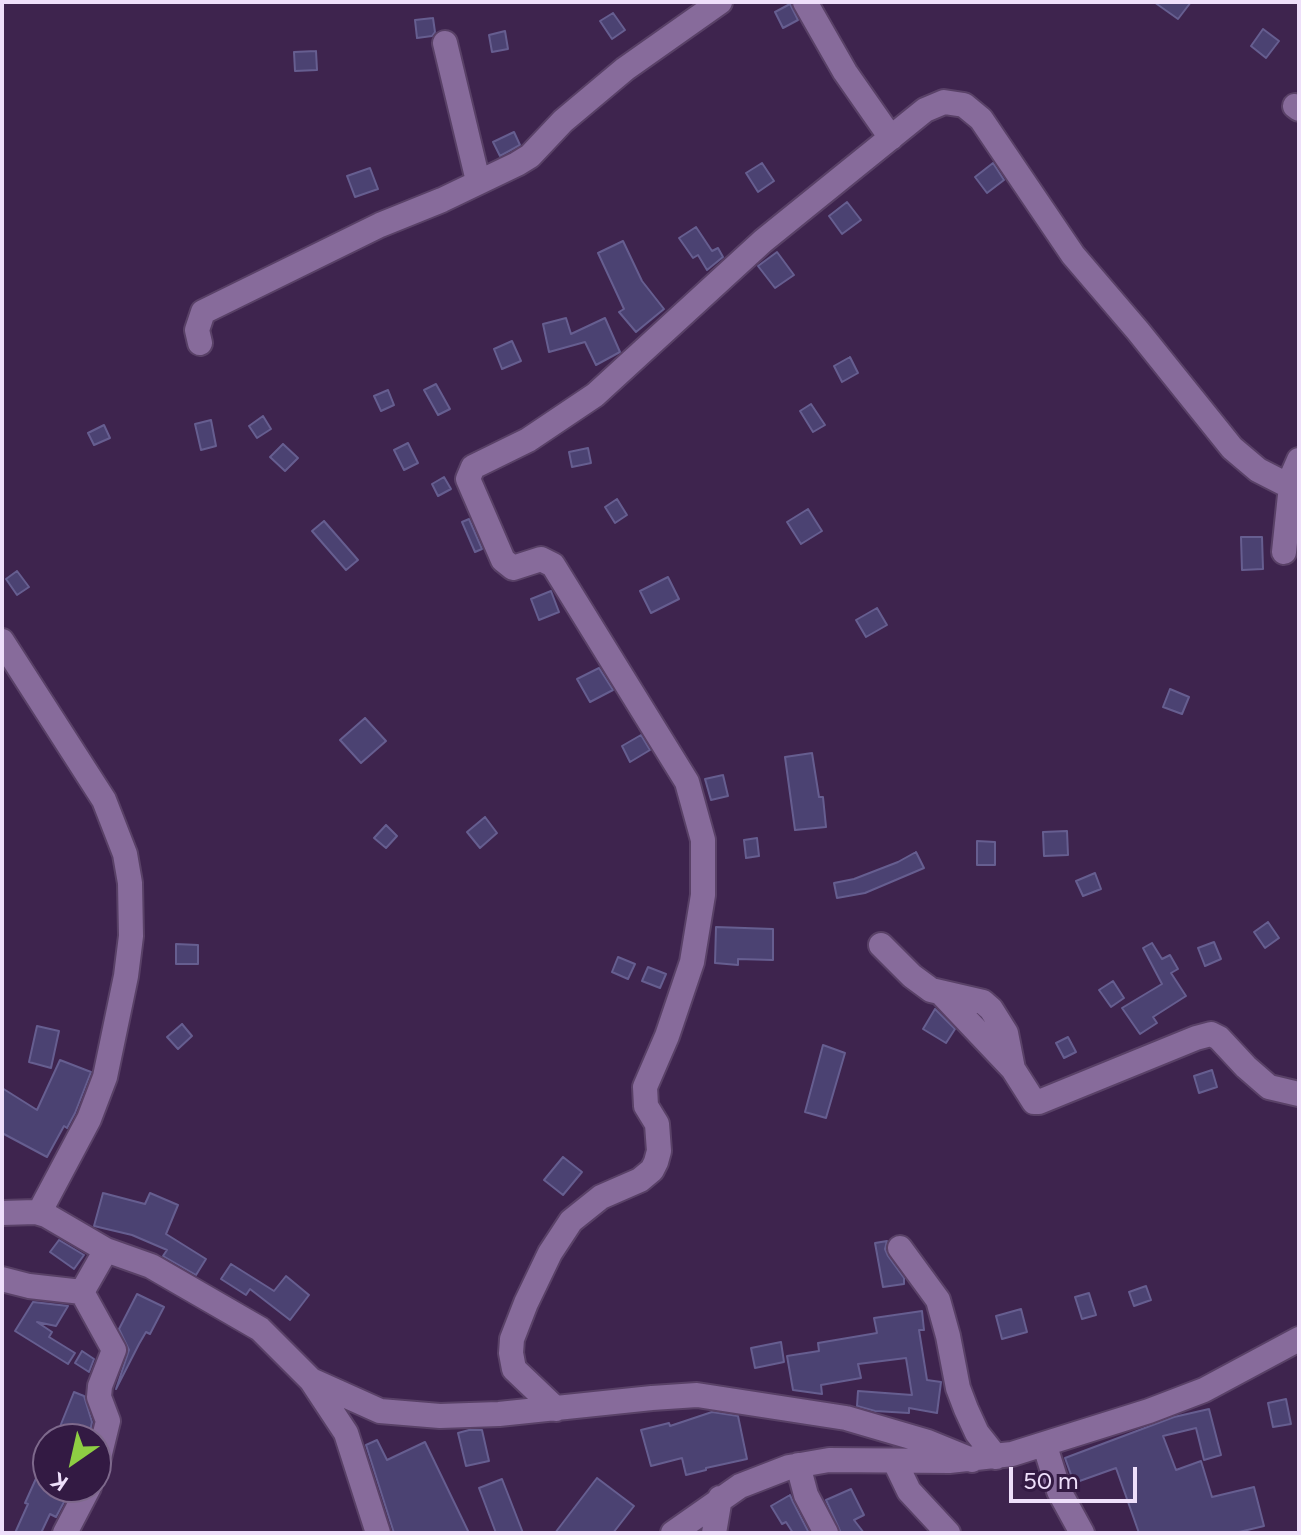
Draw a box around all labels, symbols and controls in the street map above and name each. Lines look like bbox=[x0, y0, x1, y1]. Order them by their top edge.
north arrow bbox=[32, 1423, 112, 1503]
scale bar bbox=[1013, 1451, 1141, 1501]
text: K bbox=[46, 1466, 73, 1497]
text: 50 m bbox=[1023, 1466, 1079, 1495]

